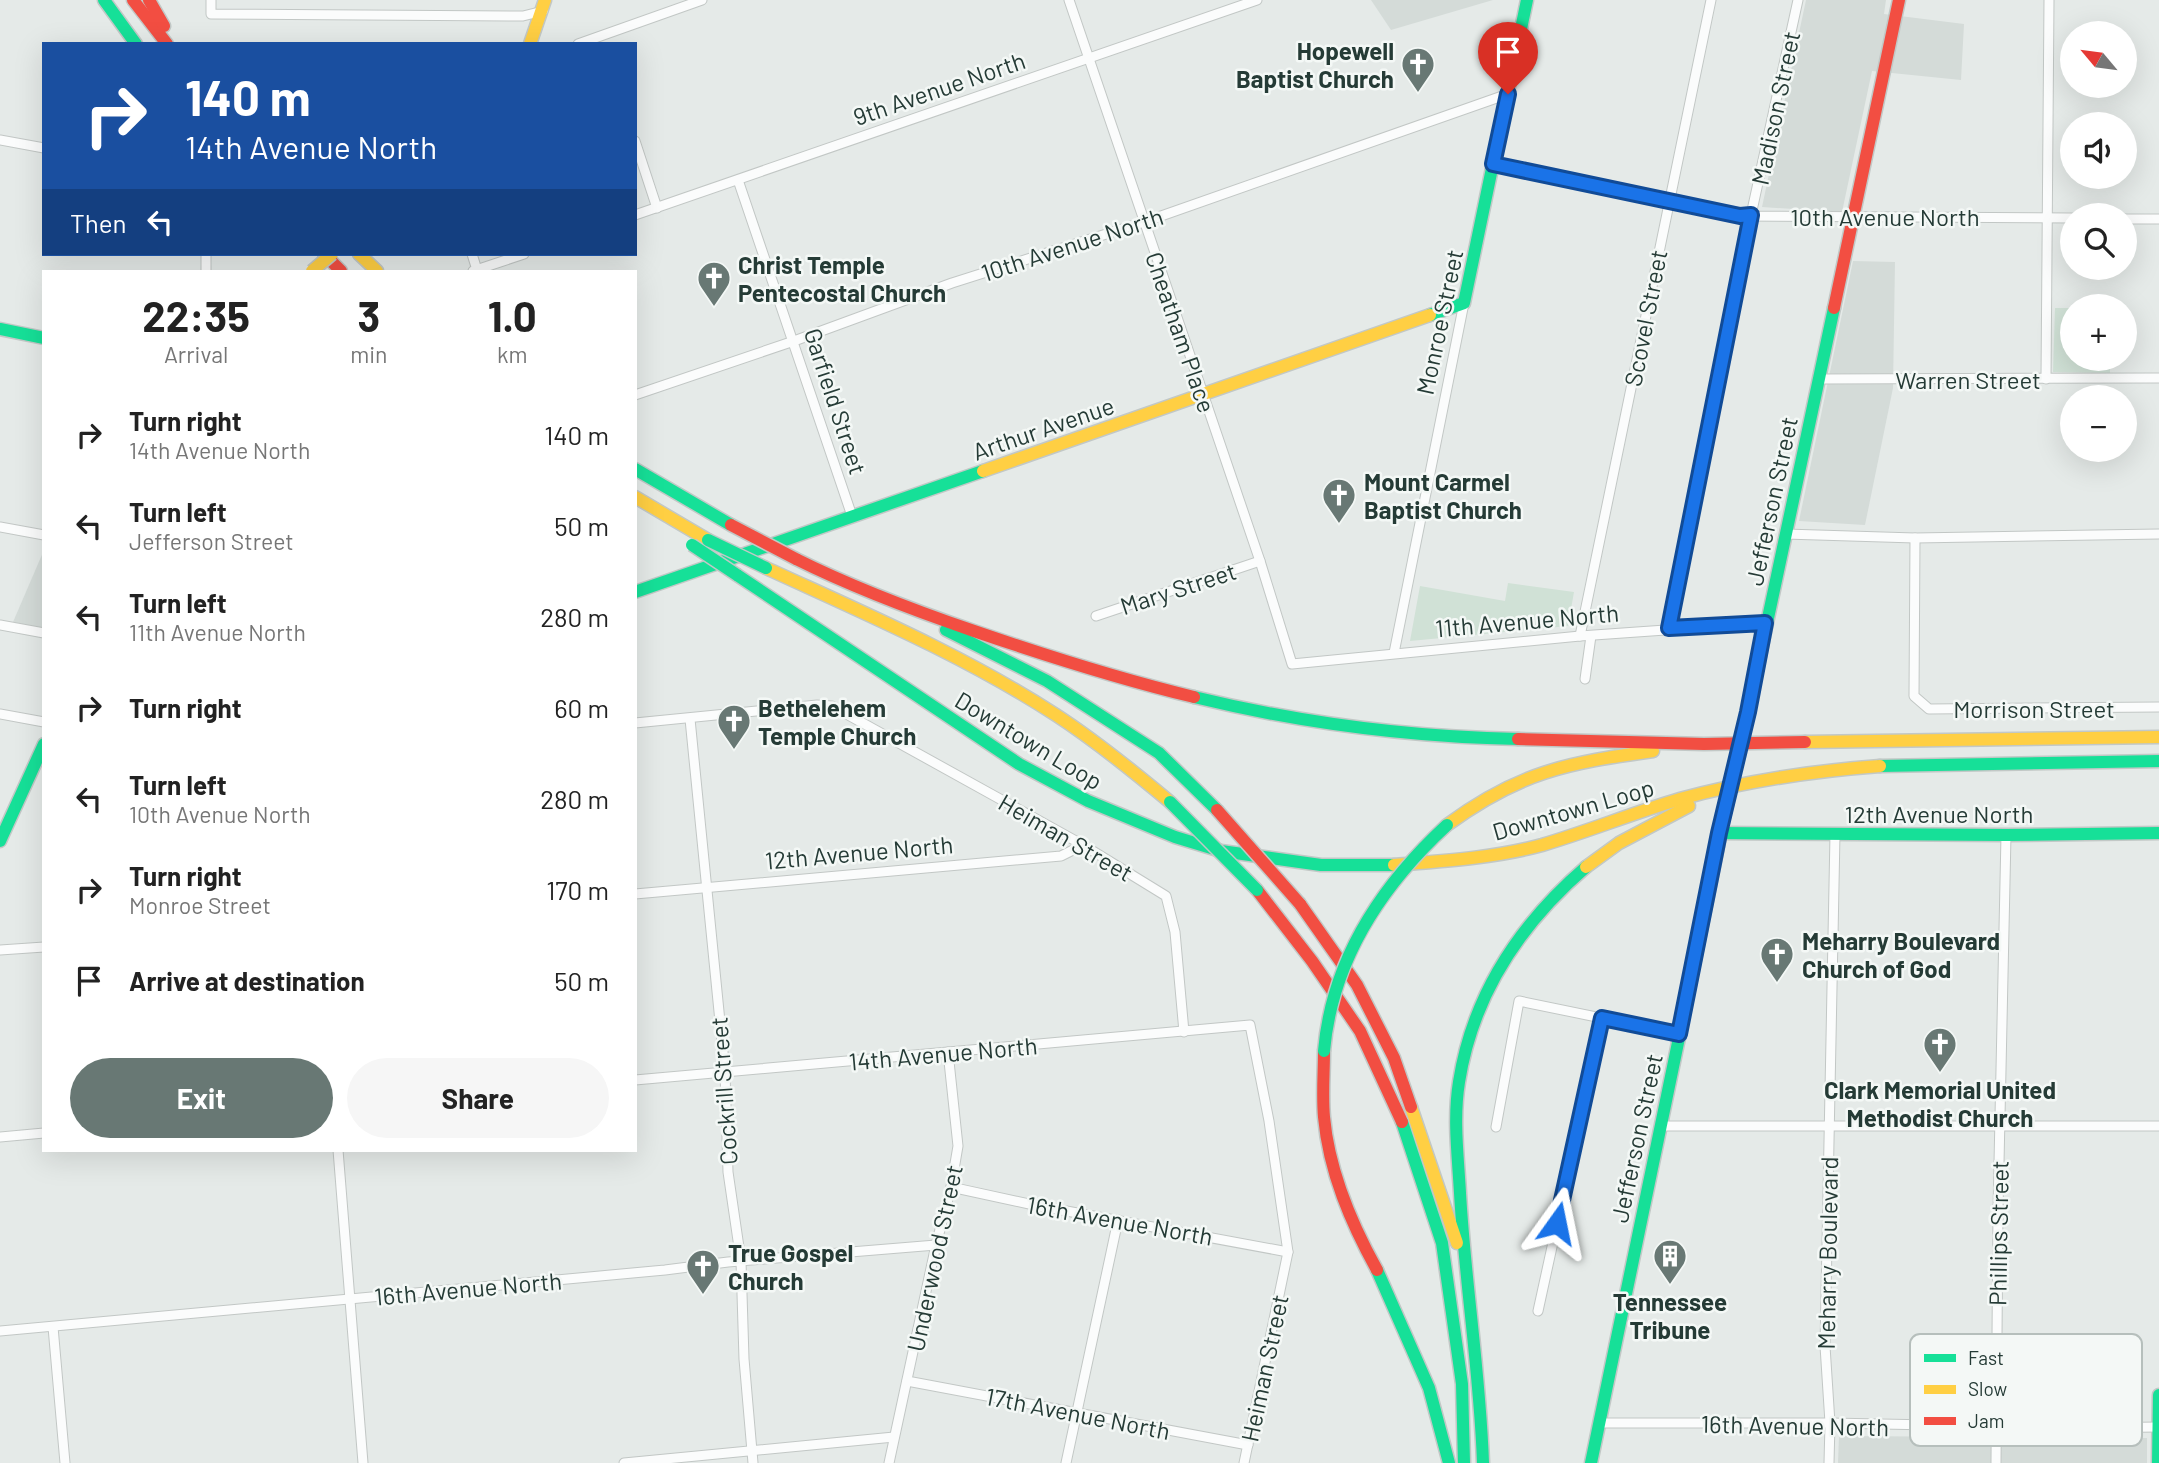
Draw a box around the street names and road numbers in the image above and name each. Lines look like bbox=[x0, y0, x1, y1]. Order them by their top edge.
street label: Madison Street bbox=[1745, 28, 1805, 188]
street label: 9th Avenue North bbox=[849, 45, 1029, 131]
street label: 10th Avenue North bbox=[977, 201, 1167, 287]
street label: 10th Avenue North bbox=[1790, 202, 1980, 231]
street label: Monroe Street bbox=[1409, 247, 1469, 397]
street label: Scovel Street bbox=[1618, 247, 1672, 389]
street label: Cheatham Place bbox=[1140, 248, 1222, 416]
street label: Garfield Street bbox=[799, 324, 873, 478]
street label: Warren Street bbox=[1895, 365, 2041, 394]
street label: Arthur Avenue bbox=[968, 390, 1118, 466]
street label: Jefferson Street bbox=[1739, 414, 1803, 588]
street label: Mary Street bbox=[1116, 556, 1240, 620]
street label: 11th Avenue North bbox=[1434, 598, 1620, 642]
street label: Downtown Loop bbox=[950, 685, 1108, 795]
street label: Morrison Street bbox=[1953, 694, 2115, 723]
street label: Downtown Loop bbox=[1489, 772, 1657, 846]
street label: Heiman Street bbox=[994, 787, 1138, 887]
street label: 12th Avenue North bbox=[1845, 799, 2033, 828]
street label: 12th Avenue North bbox=[764, 829, 954, 875]
street label: Cockrill Street bbox=[703, 1016, 743, 1166]
street label: 14th Avenue North bbox=[847, 1030, 1039, 1076]
street label: Jefferson Street bbox=[1604, 1051, 1668, 1225]
street label: Meharry Boulevard bbox=[1811, 1156, 1843, 1350]
street label: Phillips Street bbox=[1982, 1160, 2014, 1306]
street label: Underwood Street bbox=[900, 1162, 968, 1354]
street label: 16th Avenue North bbox=[1025, 1189, 1215, 1251]
street label: 16th Avenue North bbox=[373, 1265, 563, 1311]
street label: Heiman Street bbox=[1234, 1292, 1294, 1444]
street label: 17th Avenue North bbox=[983, 1381, 1173, 1445]
street label: 16th Avenue North bbox=[1701, 1409, 1889, 1441]

